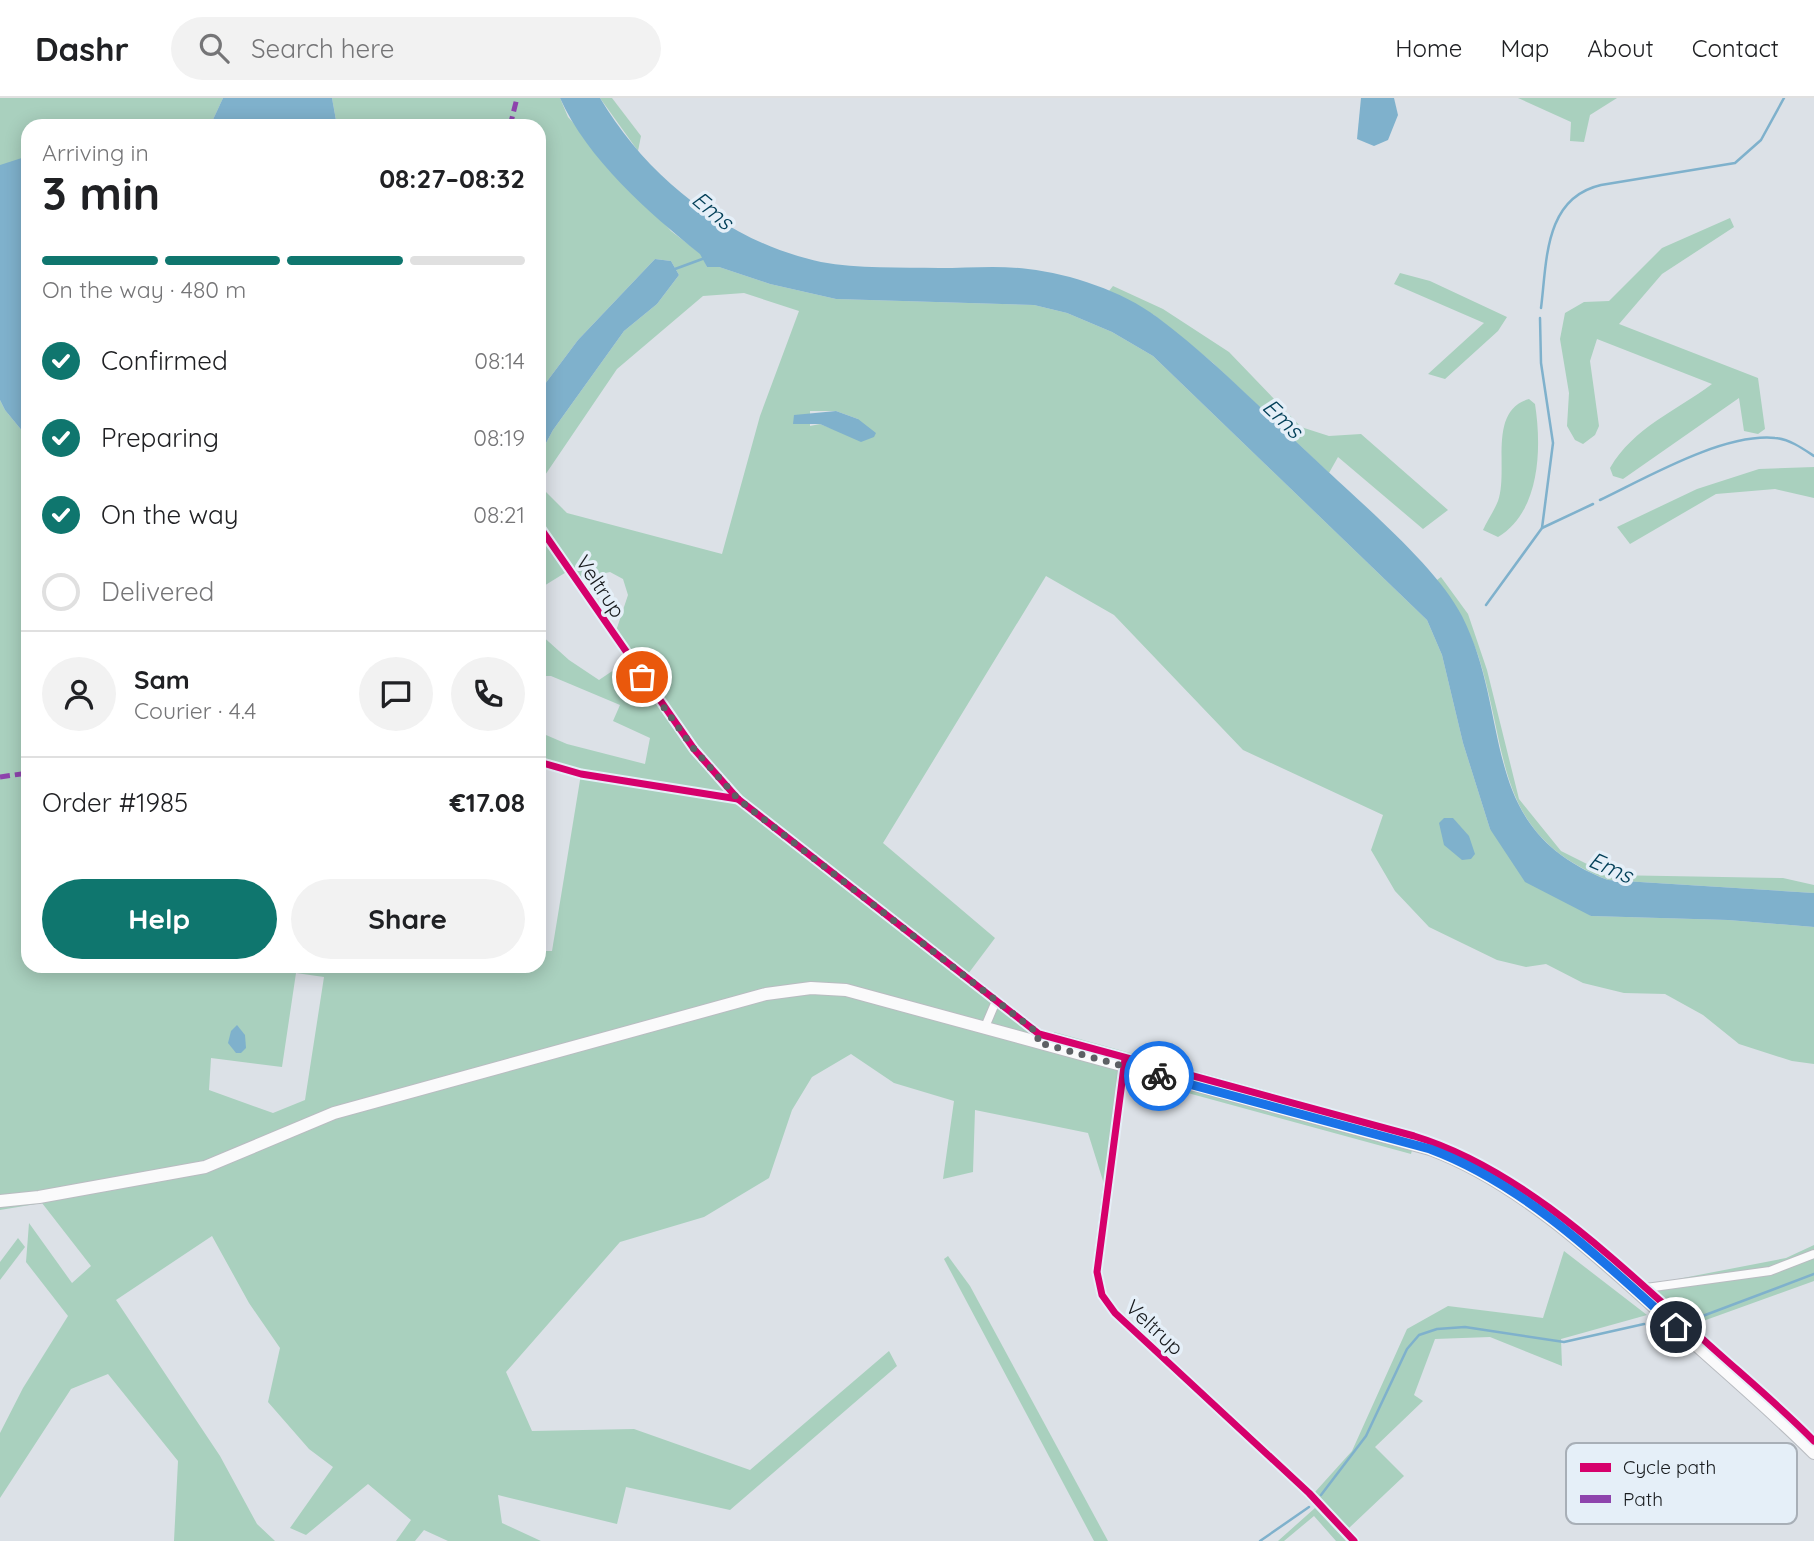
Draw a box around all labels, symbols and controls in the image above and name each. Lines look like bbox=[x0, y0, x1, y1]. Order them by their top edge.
search box bbox=[171, 17, 661, 80]
text: Dashr bbox=[35, 28, 129, 69]
icon: search bbox=[195, 29, 233, 67]
text: Search here bbox=[251, 32, 394, 65]
text: Home bbox=[1395, 33, 1462, 63]
text: Map bbox=[1500, 33, 1549, 63]
text: About bbox=[1587, 33, 1654, 63]
text: Contact bbox=[1692, 33, 1779, 63]
text: Arriving in bbox=[42, 138, 149, 167]
text: 08:27–08:32 bbox=[379, 162, 525, 195]
text: 3 min bbox=[42, 164, 160, 222]
water label: Ems bbox=[687, 184, 741, 237]
text: On the way · 480 m bbox=[42, 275, 246, 304]
icon: check bbox=[42, 342, 80, 380]
text: Confirmed bbox=[101, 344, 228, 377]
text: 08:14 bbox=[474, 346, 525, 375]
water label: Ems bbox=[1257, 392, 1311, 446]
icon: check bbox=[42, 419, 80, 457]
text: Preparing bbox=[101, 421, 219, 454]
text: 08:19 bbox=[473, 423, 525, 452]
icon: check bbox=[42, 496, 80, 534]
text: On the way bbox=[101, 498, 239, 531]
text: 08:21 bbox=[473, 500, 525, 529]
street label: Veltrup bbox=[571, 550, 631, 622]
text: Delivered bbox=[101, 575, 214, 608]
pin bbox=[612, 647, 672, 707]
button: person bbox=[42, 657, 116, 731]
button: chat bbox=[359, 657, 433, 731]
button: phone bbox=[451, 657, 525, 731]
icon: bag bbox=[623, 658, 661, 696]
text: Sam bbox=[134, 663, 190, 696]
text: Courier · 4.4 bbox=[134, 696, 256, 725]
text: Order #1985 bbox=[42, 786, 188, 819]
text: €17.08 bbox=[449, 786, 525, 819]
water label: Ems bbox=[1585, 845, 1639, 890]
button: Help bbox=[42, 879, 277, 959]
button: Share bbox=[291, 879, 525, 959]
courier bbox=[1124, 1041, 1194, 1111]
icon: bike bbox=[1140, 1057, 1178, 1095]
street label: Veltrup bbox=[1121, 1294, 1189, 1360]
pin bbox=[1646, 1297, 1706, 1357]
icon: home bbox=[1657, 1308, 1695, 1346]
legend bbox=[1566, 1443, 1797, 1524]
text: Cycle path bbox=[1623, 1455, 1716, 1479]
text: Path bbox=[1623, 1487, 1663, 1511]

